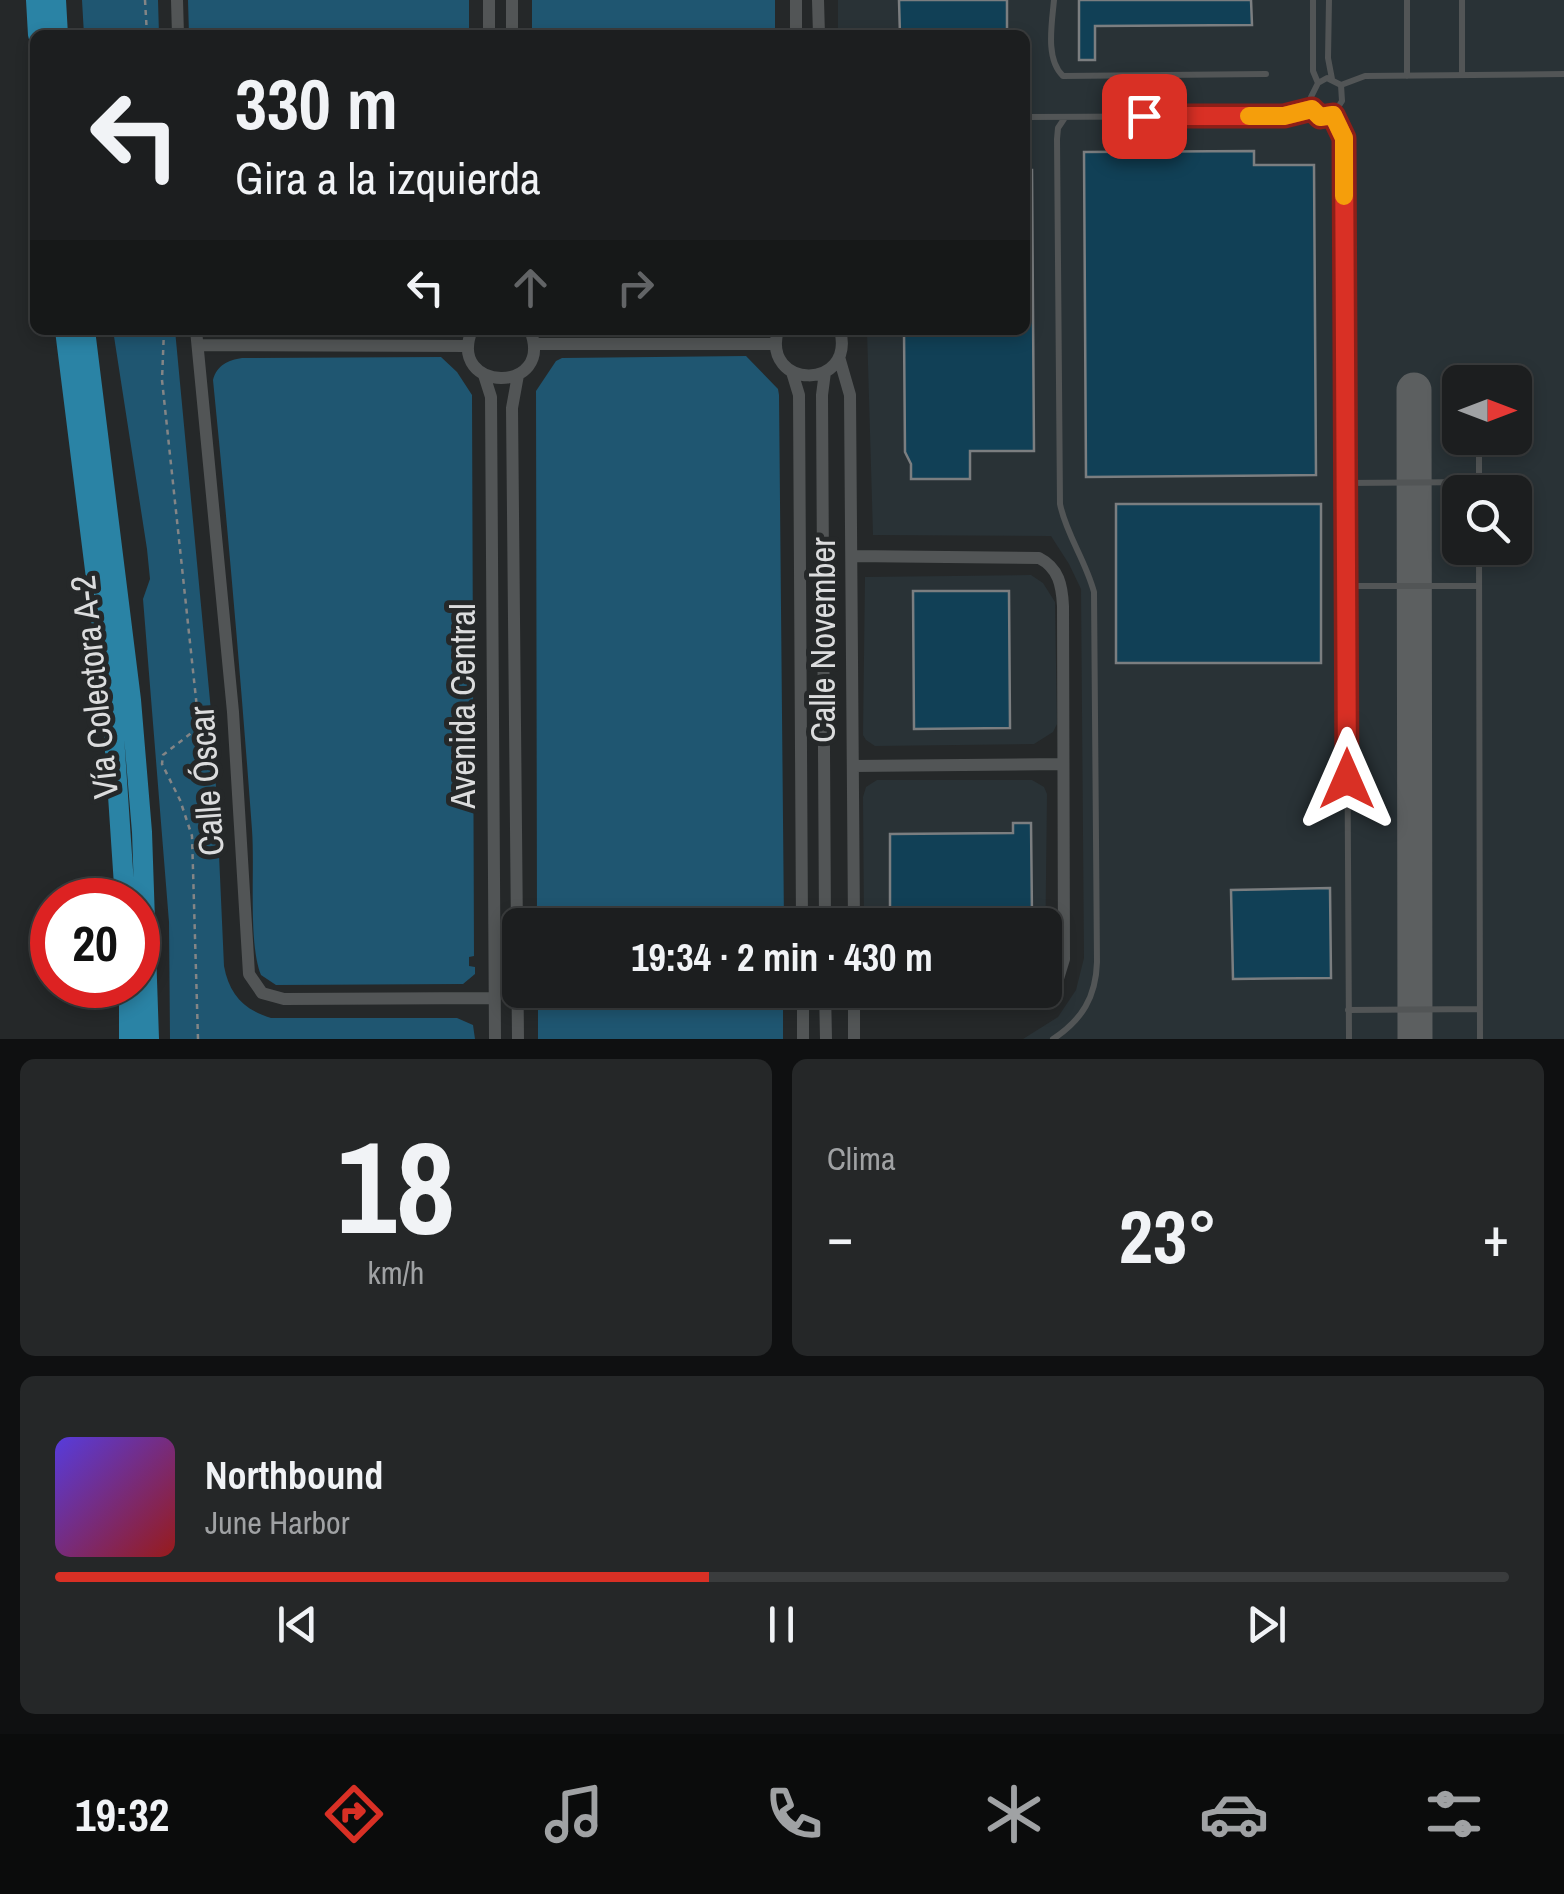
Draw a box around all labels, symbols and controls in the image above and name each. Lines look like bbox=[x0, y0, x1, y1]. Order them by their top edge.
text: 330 m bbox=[235, 57, 398, 151]
icon: left bbox=[70, 70, 200, 200]
pin bbox=[1102, 74, 1187, 159]
icon: arrive bbox=[1117, 89, 1172, 144]
text: Gira a la izquierda bbox=[235, 147, 541, 208]
icon: left bbox=[398, 260, 453, 315]
icon: ahead bbox=[503, 260, 558, 315]
icon: right bbox=[608, 260, 663, 315]
north arrow bbox=[1442, 365, 1532, 455]
map controls bbox=[1442, 365, 1532, 565]
button: search bbox=[1442, 475, 1532, 565]
street label: Calle November bbox=[799, 537, 846, 743]
street label: Vía Colectora A-2 bbox=[59, 573, 129, 801]
street label: Avenida Central bbox=[439, 603, 486, 810]
street label: Calle Óscar bbox=[177, 704, 235, 857]
position arrow bbox=[1295, 727, 1399, 831]
speed limit sign: 20 bbox=[30, 878, 160, 1008]
text: 19:34 · 2 min · 430 m bbox=[631, 932, 933, 983]
text: 18 bbox=[337, 1098, 455, 1274]
text: Clima bbox=[827, 1137, 896, 1180]
text: 23° bbox=[1119, 1185, 1217, 1286]
text: − bbox=[827, 1199, 853, 1273]
text: + bbox=[1483, 1199, 1509, 1273]
text: km/h bbox=[368, 1251, 424, 1294]
text: Northbound bbox=[205, 1450, 383, 1501]
text: June Harbor bbox=[205, 1501, 349, 1544]
icon: previous bbox=[270, 1597, 325, 1652]
icon: pause bbox=[754, 1597, 809, 1652]
icon: next bbox=[1239, 1597, 1294, 1652]
icon: directions bbox=[319, 1779, 389, 1849]
icon: music bbox=[539, 1779, 609, 1849]
icon: phone bbox=[759, 1779, 829, 1849]
icon: climate bbox=[979, 1779, 1049, 1849]
icon: car bbox=[1199, 1779, 1269, 1849]
icon: filters bbox=[1419, 1779, 1489, 1849]
text: 19:32 bbox=[75, 1784, 169, 1845]

